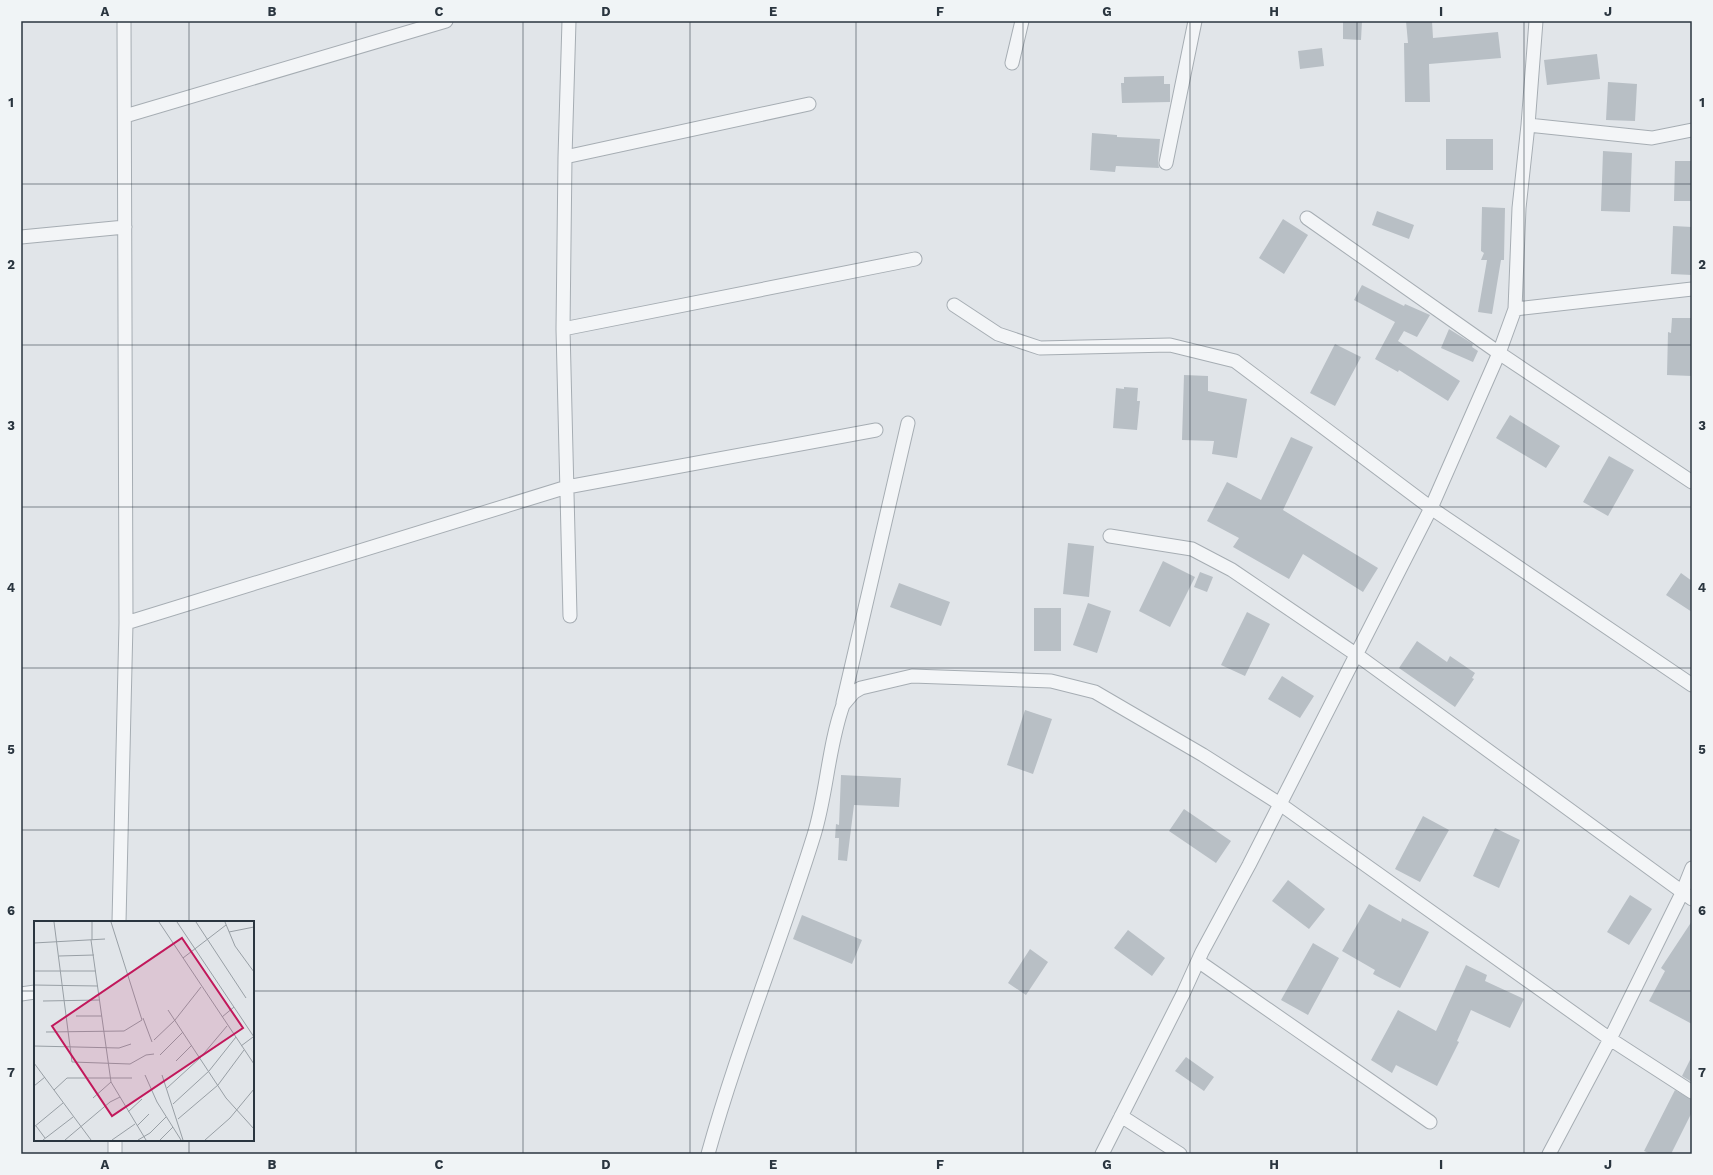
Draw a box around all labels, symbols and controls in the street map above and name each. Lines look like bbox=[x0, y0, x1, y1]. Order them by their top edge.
text: A bbox=[101, 4, 110, 19]
text: B bbox=[268, 4, 277, 19]
text: C bbox=[435, 4, 444, 19]
text: D bbox=[601, 4, 611, 19]
text: E bbox=[769, 4, 777, 19]
text: F bbox=[936, 4, 944, 19]
text: G bbox=[1102, 4, 1112, 19]
text: H bbox=[1269, 4, 1279, 19]
text: I bbox=[1439, 4, 1443, 19]
text: J bbox=[1604, 4, 1612, 19]
text: 1 bbox=[8, 95, 14, 110]
text: 1 bbox=[1699, 95, 1705, 110]
text: 2 bbox=[7, 257, 15, 272]
text: 2 bbox=[1698, 257, 1706, 272]
text: 3 bbox=[7, 418, 15, 433]
text: 3 bbox=[1698, 418, 1706, 433]
text: 4 bbox=[7, 580, 16, 595]
text: 4 bbox=[1698, 580, 1707, 595]
text: 5 bbox=[7, 742, 15, 757]
text: 5 bbox=[1698, 742, 1706, 757]
text: 6 bbox=[7, 903, 15, 918]
text: 6 bbox=[1698, 903, 1706, 918]
inset map bbox=[34, 921, 254, 1141]
text: 7 bbox=[7, 1065, 15, 1080]
text: 7 bbox=[1698, 1065, 1706, 1080]
text: A bbox=[101, 1157, 110, 1172]
text: B bbox=[268, 1157, 277, 1172]
text: C bbox=[435, 1157, 444, 1172]
text: D bbox=[601, 1157, 611, 1172]
text: E bbox=[769, 1157, 777, 1172]
text: F bbox=[936, 1157, 944, 1172]
text: G bbox=[1102, 1157, 1112, 1172]
text: H bbox=[1269, 1157, 1279, 1172]
text: I bbox=[1439, 1157, 1443, 1172]
text: J bbox=[1604, 1157, 1612, 1172]

